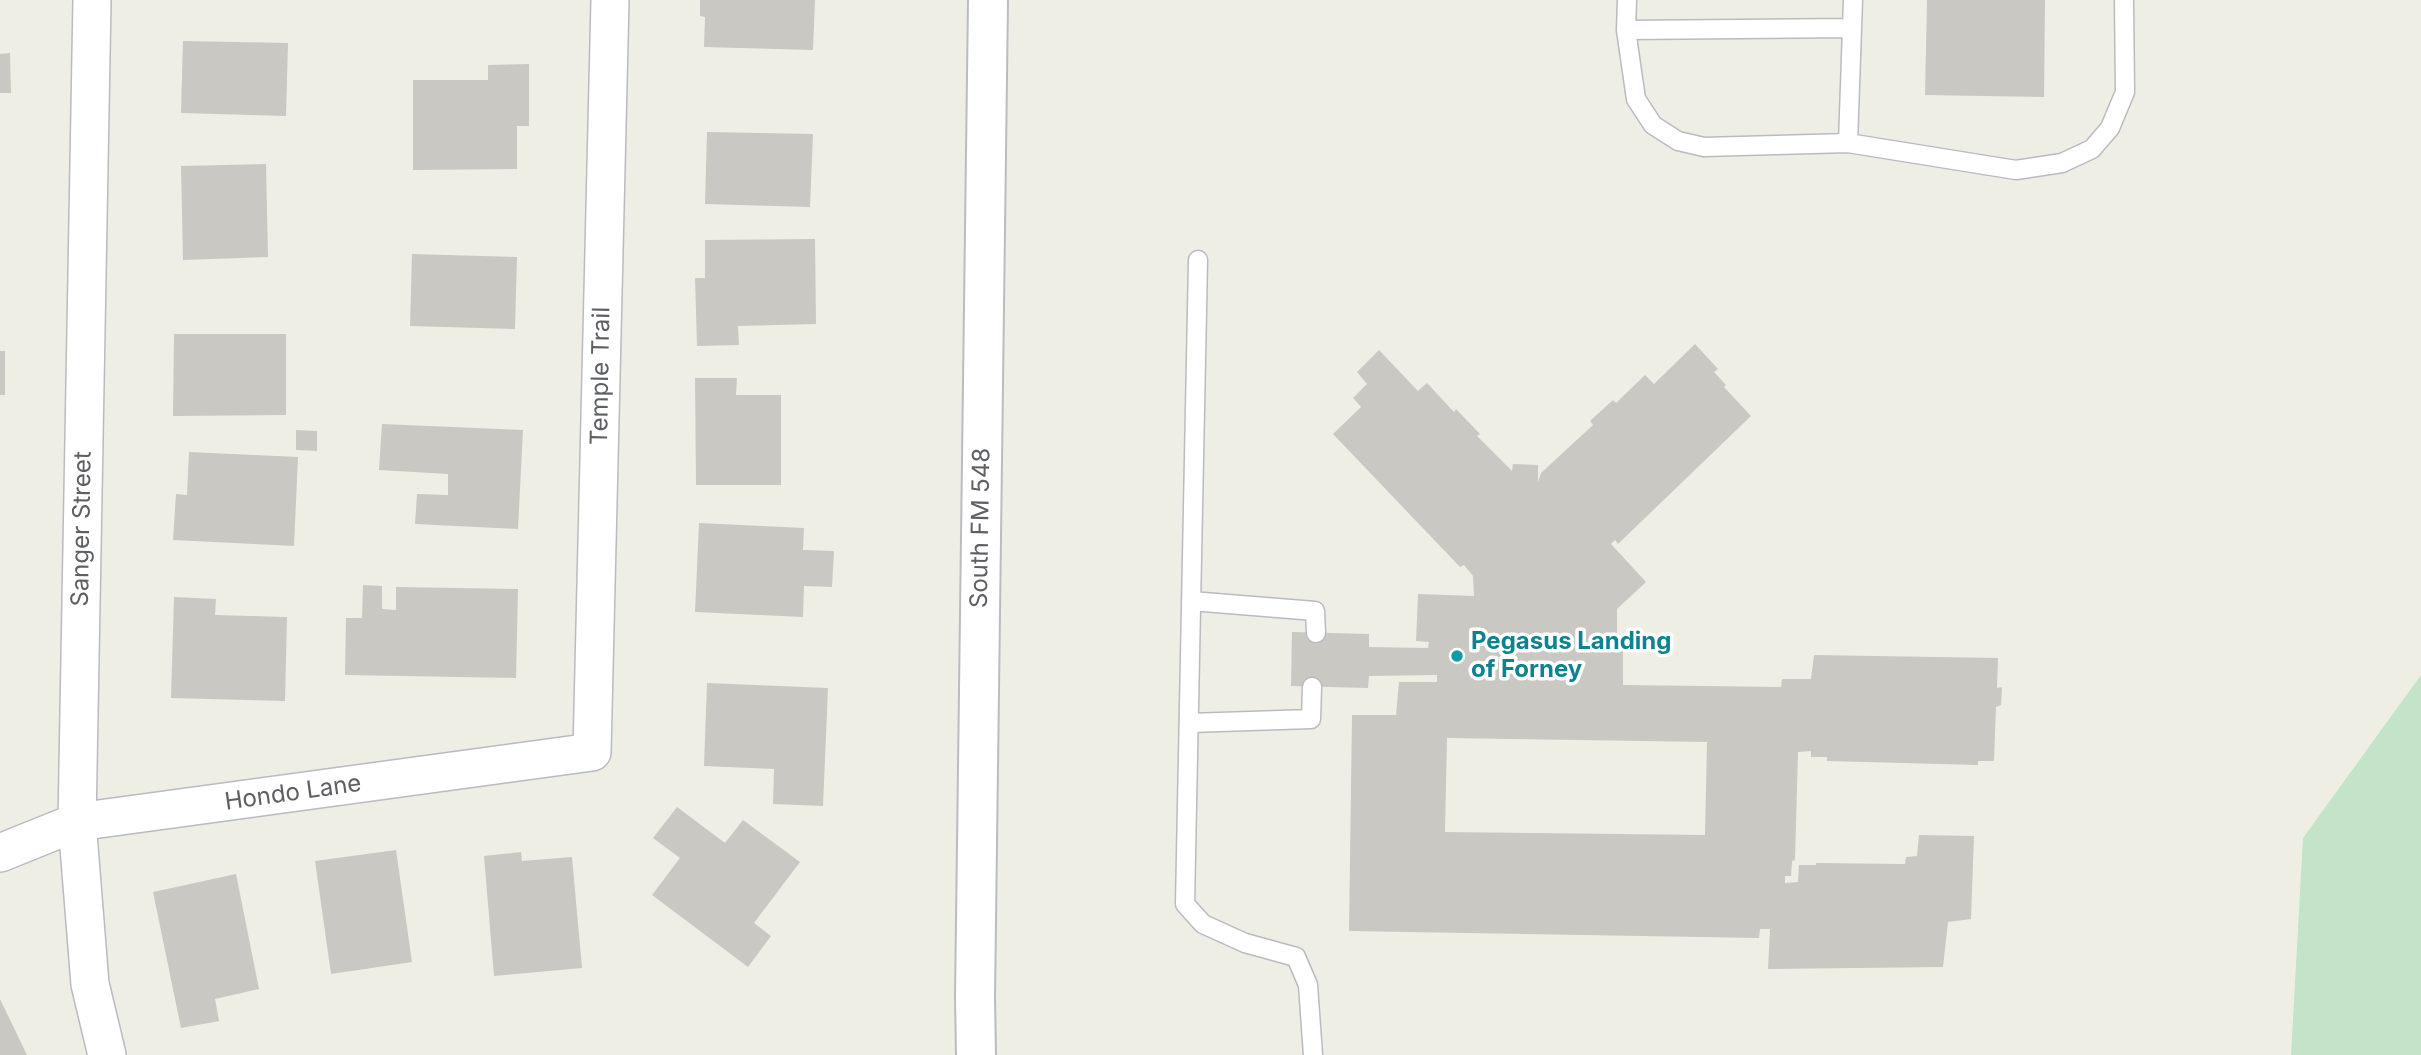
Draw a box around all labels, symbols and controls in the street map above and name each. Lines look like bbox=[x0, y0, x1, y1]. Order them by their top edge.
street label: Temple Trail bbox=[585, 307, 617, 445]
street label: South FM 548 bbox=[965, 448, 997, 608]
street label: Sanger Street bbox=[66, 451, 98, 607]
place label: Pegasus Landing of Forney bbox=[1471, 628, 1671, 684]
marker: Pegasus Landing of Forney bbox=[1449, 648, 1465, 664]
street label: Hondo Lane bbox=[223, 769, 363, 817]

